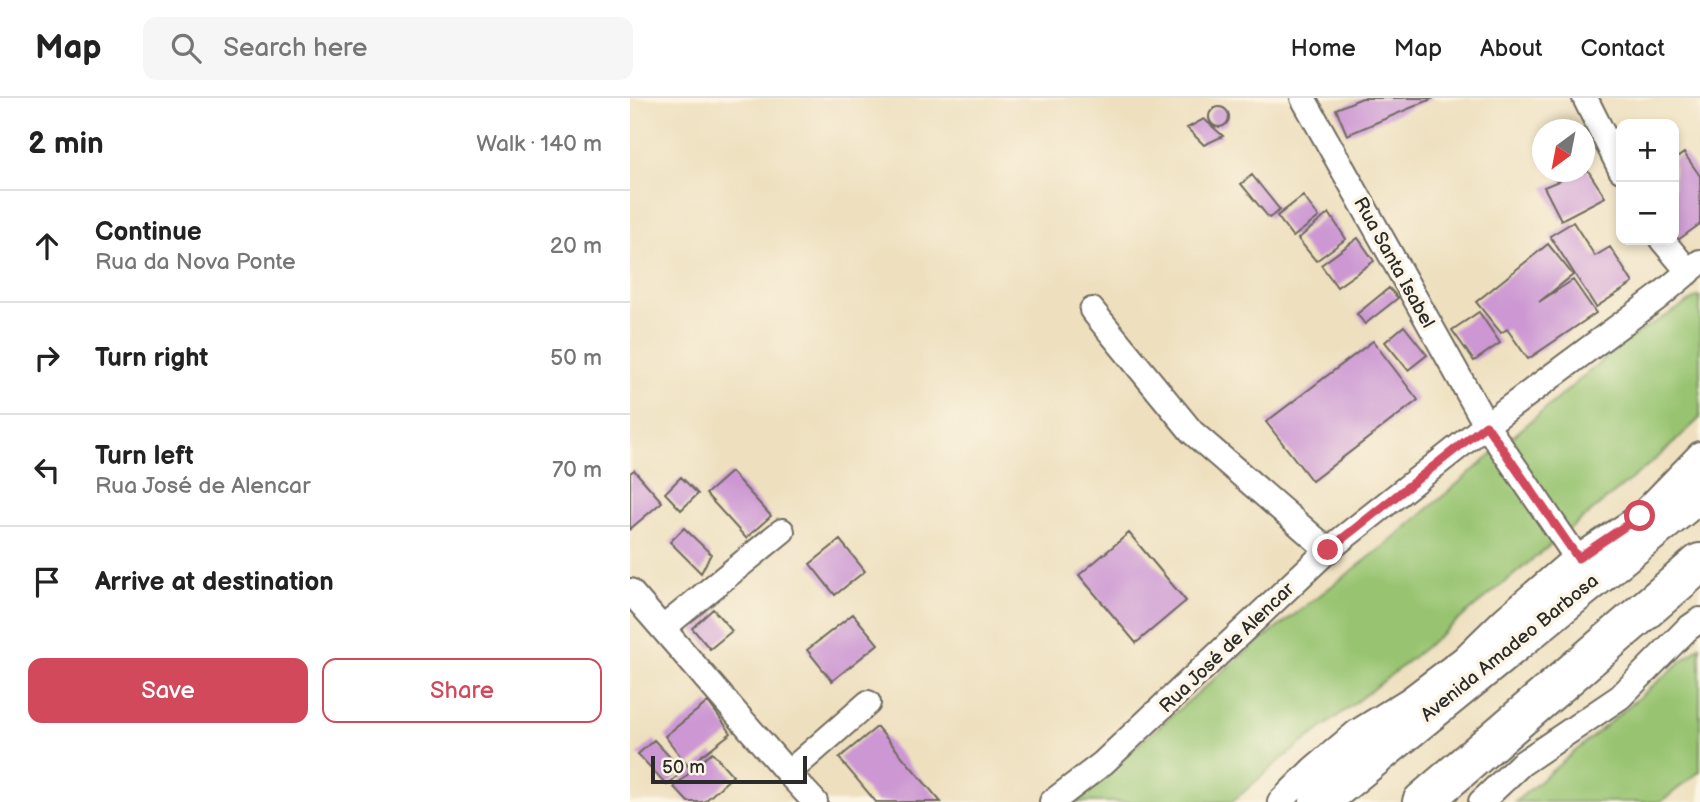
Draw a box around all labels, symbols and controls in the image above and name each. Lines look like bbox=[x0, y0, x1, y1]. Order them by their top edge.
search box bbox=[143, 17, 633, 80]
text: Map bbox=[35, 28, 101, 68]
icon: search bbox=[167, 29, 205, 67]
text: Search here bbox=[223, 33, 367, 64]
text: Home bbox=[1291, 34, 1356, 63]
text: Map bbox=[1394, 34, 1442, 63]
text: About bbox=[1480, 34, 1542, 63]
text: Contact bbox=[1580, 34, 1665, 63]
north arrow bbox=[1532, 119, 1595, 182]
map controls bbox=[1616, 119, 1679, 245]
button: + bbox=[1616, 119, 1679, 182]
text: 2 min bbox=[28, 126, 104, 162]
text: Walk · 140 m bbox=[476, 130, 602, 158]
button: − bbox=[1616, 182, 1679, 245]
street label: Rua Santa Isabel bbox=[1348, 193, 1439, 332]
text: Continue bbox=[95, 217, 202, 248]
icon: ahead bbox=[28, 227, 66, 265]
text: 20 m bbox=[550, 232, 602, 260]
text: Rua da Nova Ponte bbox=[95, 248, 296, 276]
icon: right bbox=[28, 339, 66, 377]
text: Turn right bbox=[95, 343, 208, 374]
text: 50 m bbox=[550, 344, 602, 372]
text: Turn left bbox=[95, 441, 194, 472]
icon: left bbox=[28, 451, 66, 489]
text: 70 m bbox=[552, 456, 602, 484]
text: Rua José de Alencar bbox=[95, 472, 310, 500]
route start bbox=[1624, 500, 1655, 531]
route end bbox=[1312, 534, 1343, 565]
icon: arrive bbox=[28, 563, 66, 601]
text: Arrive at destination bbox=[95, 567, 334, 598]
street label: Avenida Amadeo Barbosa bbox=[1417, 569, 1603, 727]
street label: Rua José de Alencar bbox=[1155, 577, 1300, 718]
button: Save bbox=[28, 658, 308, 723]
button: Share bbox=[322, 658, 602, 723]
scale bar bbox=[651, 753, 807, 785]
text: 50 m bbox=[662, 756, 705, 779]

